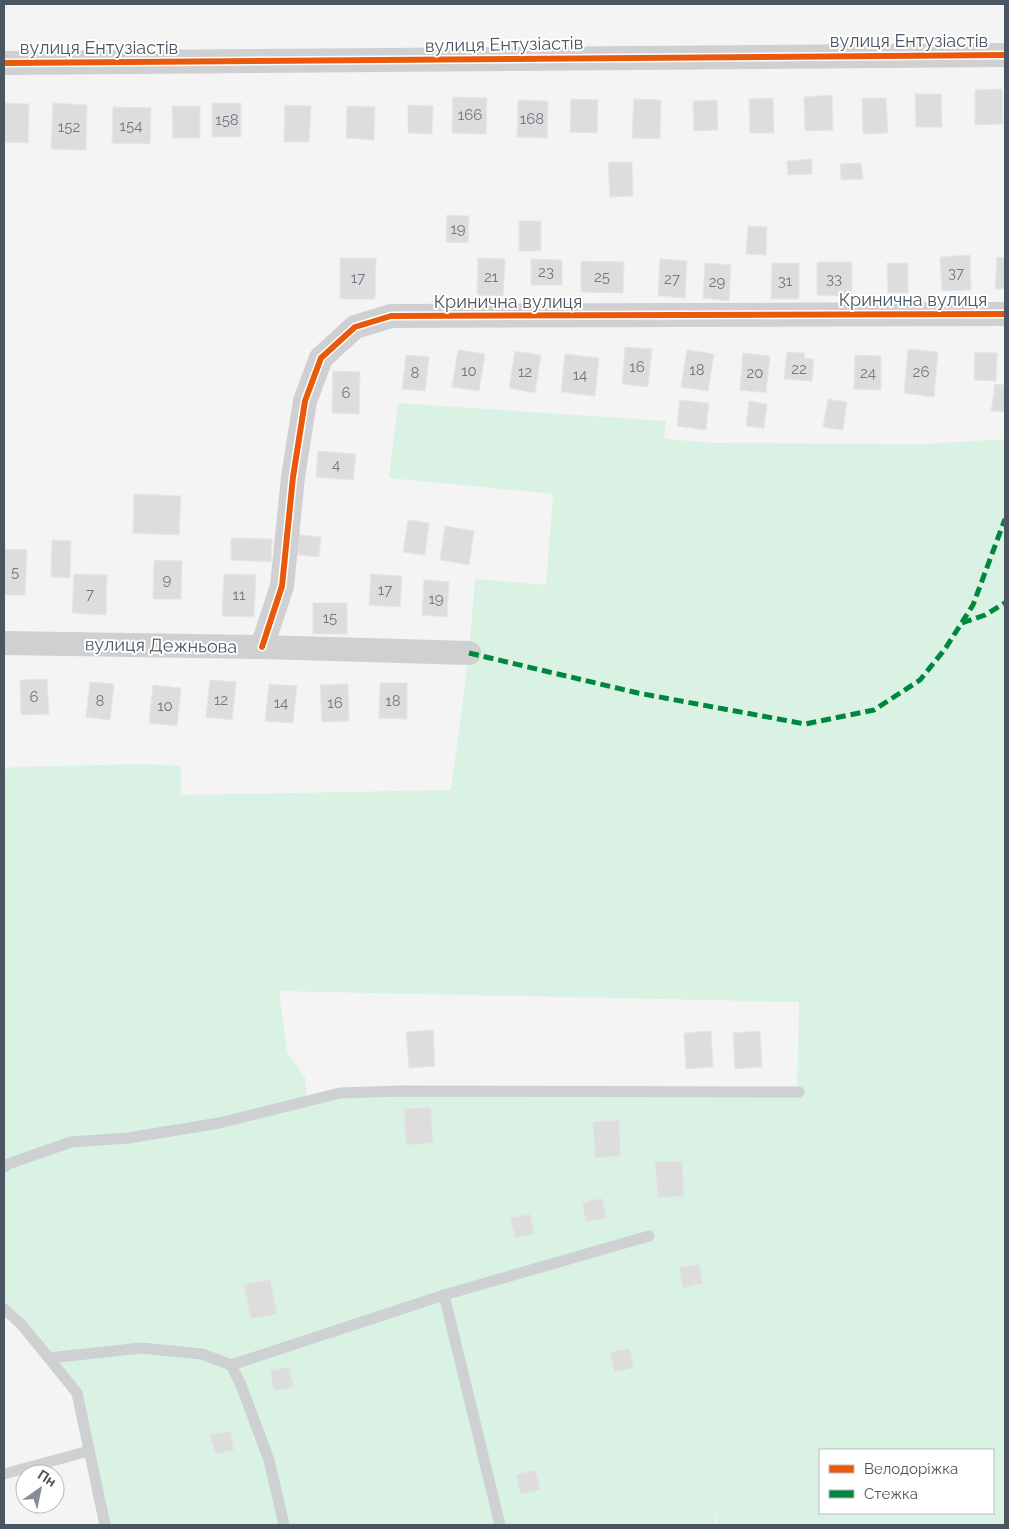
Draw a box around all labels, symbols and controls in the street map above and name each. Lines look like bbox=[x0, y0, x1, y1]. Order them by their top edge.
street label: вулиця Ентузіастів bbox=[830, 30, 988, 51]
street label: вулиця Ентузіастів bbox=[425, 32, 583, 56]
street label: вулиця Ентузіастів bbox=[20, 37, 178, 58]
house number: 166 bbox=[458, 106, 482, 124]
house number: 168 bbox=[520, 110, 544, 128]
house number: 158 bbox=[215, 111, 239, 129]
house number: 154 bbox=[120, 117, 142, 135]
house number: 152 bbox=[58, 118, 80, 136]
house number: 19 bbox=[450, 220, 466, 238]
house number: 23 bbox=[538, 263, 554, 281]
house number: 37 bbox=[948, 264, 964, 282]
house number: 21 bbox=[484, 268, 499, 286]
house number: 25 bbox=[594, 268, 610, 286]
house number: 17 bbox=[351, 269, 365, 287]
house number: 27 bbox=[664, 270, 680, 288]
house number: 33 bbox=[826, 270, 842, 288]
house number: 31 bbox=[778, 272, 793, 290]
house number: 29 bbox=[709, 273, 726, 291]
street label: Кринична вулиця bbox=[839, 289, 987, 310]
street label: Кринична вулиця bbox=[434, 291, 582, 312]
house number: 16 bbox=[629, 358, 645, 376]
house number: 22 bbox=[791, 360, 807, 378]
house number: 18 bbox=[689, 361, 705, 379]
house number: 10 bbox=[461, 362, 477, 380]
house number: 12 bbox=[518, 363, 532, 381]
house number: 26 bbox=[913, 363, 929, 381]
house number: 8 bbox=[411, 364, 420, 382]
house number: 20 bbox=[747, 364, 764, 382]
house number: 24 bbox=[860, 364, 876, 382]
house number: 14 bbox=[573, 366, 587, 384]
house number: 6 bbox=[341, 384, 351, 402]
house number: 4 bbox=[332, 456, 340, 474]
house number: 5 bbox=[11, 563, 19, 581]
house number: 9 bbox=[163, 571, 172, 589]
house number: 17 bbox=[378, 581, 392, 599]
house number: 7 bbox=[86, 585, 94, 603]
house number: 11 bbox=[233, 586, 246, 604]
house number: 19 bbox=[428, 590, 444, 608]
house number: 15 bbox=[323, 609, 337, 627]
street label: вулиця Дежньова bbox=[85, 633, 237, 657]
house number: 6 bbox=[29, 688, 39, 706]
house number: 12 bbox=[214, 691, 228, 709]
house number: 8 bbox=[96, 692, 105, 710]
house number: 18 bbox=[385, 692, 401, 710]
house number: 14 bbox=[274, 694, 288, 712]
house number: 16 bbox=[327, 694, 343, 712]
house number: 10 bbox=[157, 697, 173, 715]
legend bbox=[819, 1449, 994, 1514]
text: Велодоріжка bbox=[864, 1460, 958, 1478]
north arrow bbox=[15, 1464, 65, 1514]
text: Пн bbox=[35, 1466, 59, 1490]
text: Стежка bbox=[864, 1485, 918, 1503]

